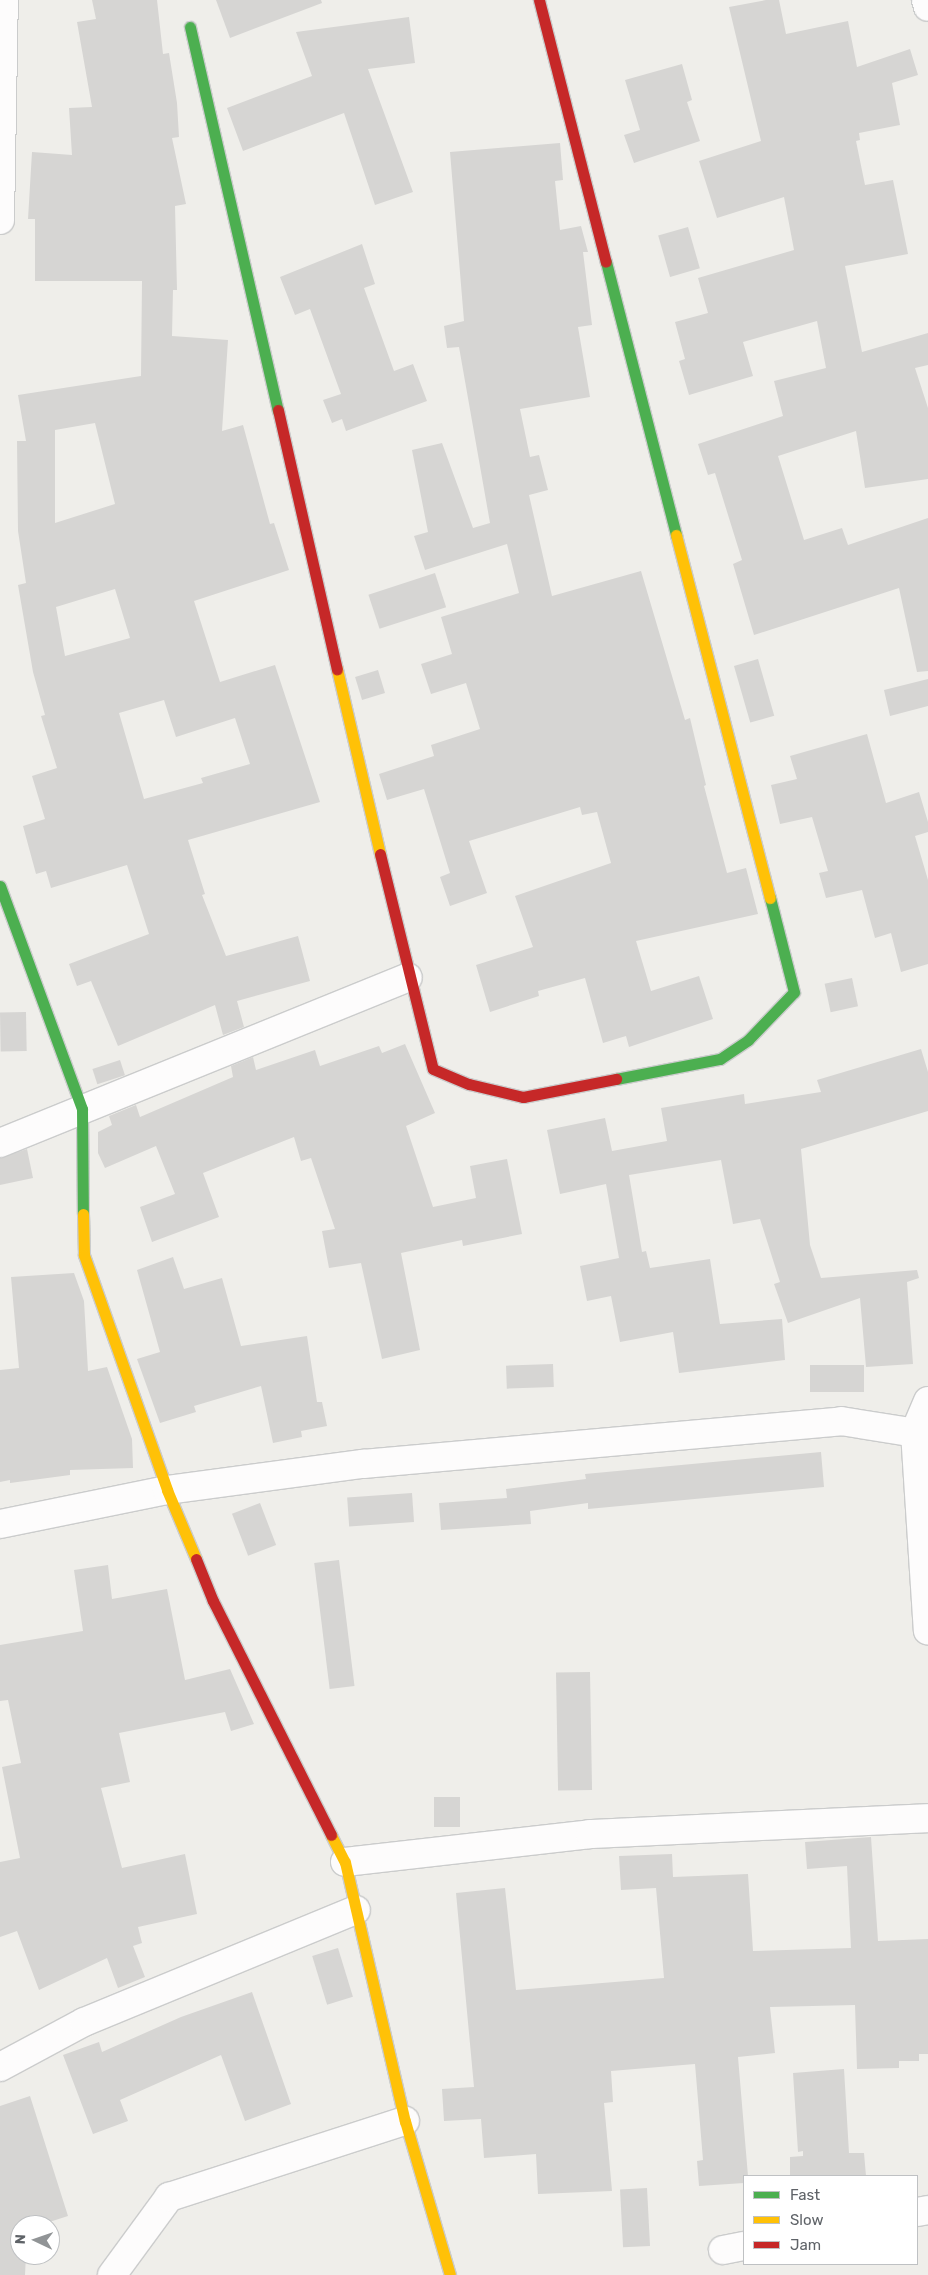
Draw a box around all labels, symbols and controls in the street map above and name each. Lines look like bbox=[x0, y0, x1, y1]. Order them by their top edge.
legend bbox=[743, 2175, 918, 2265]
text: Fast bbox=[790, 2186, 820, 2204]
text: Slow bbox=[790, 2211, 823, 2229]
north arrow bbox=[10, 2215, 60, 2265]
text: N bbox=[12, 2234, 29, 2245]
text: Jam bbox=[790, 2236, 821, 2254]

